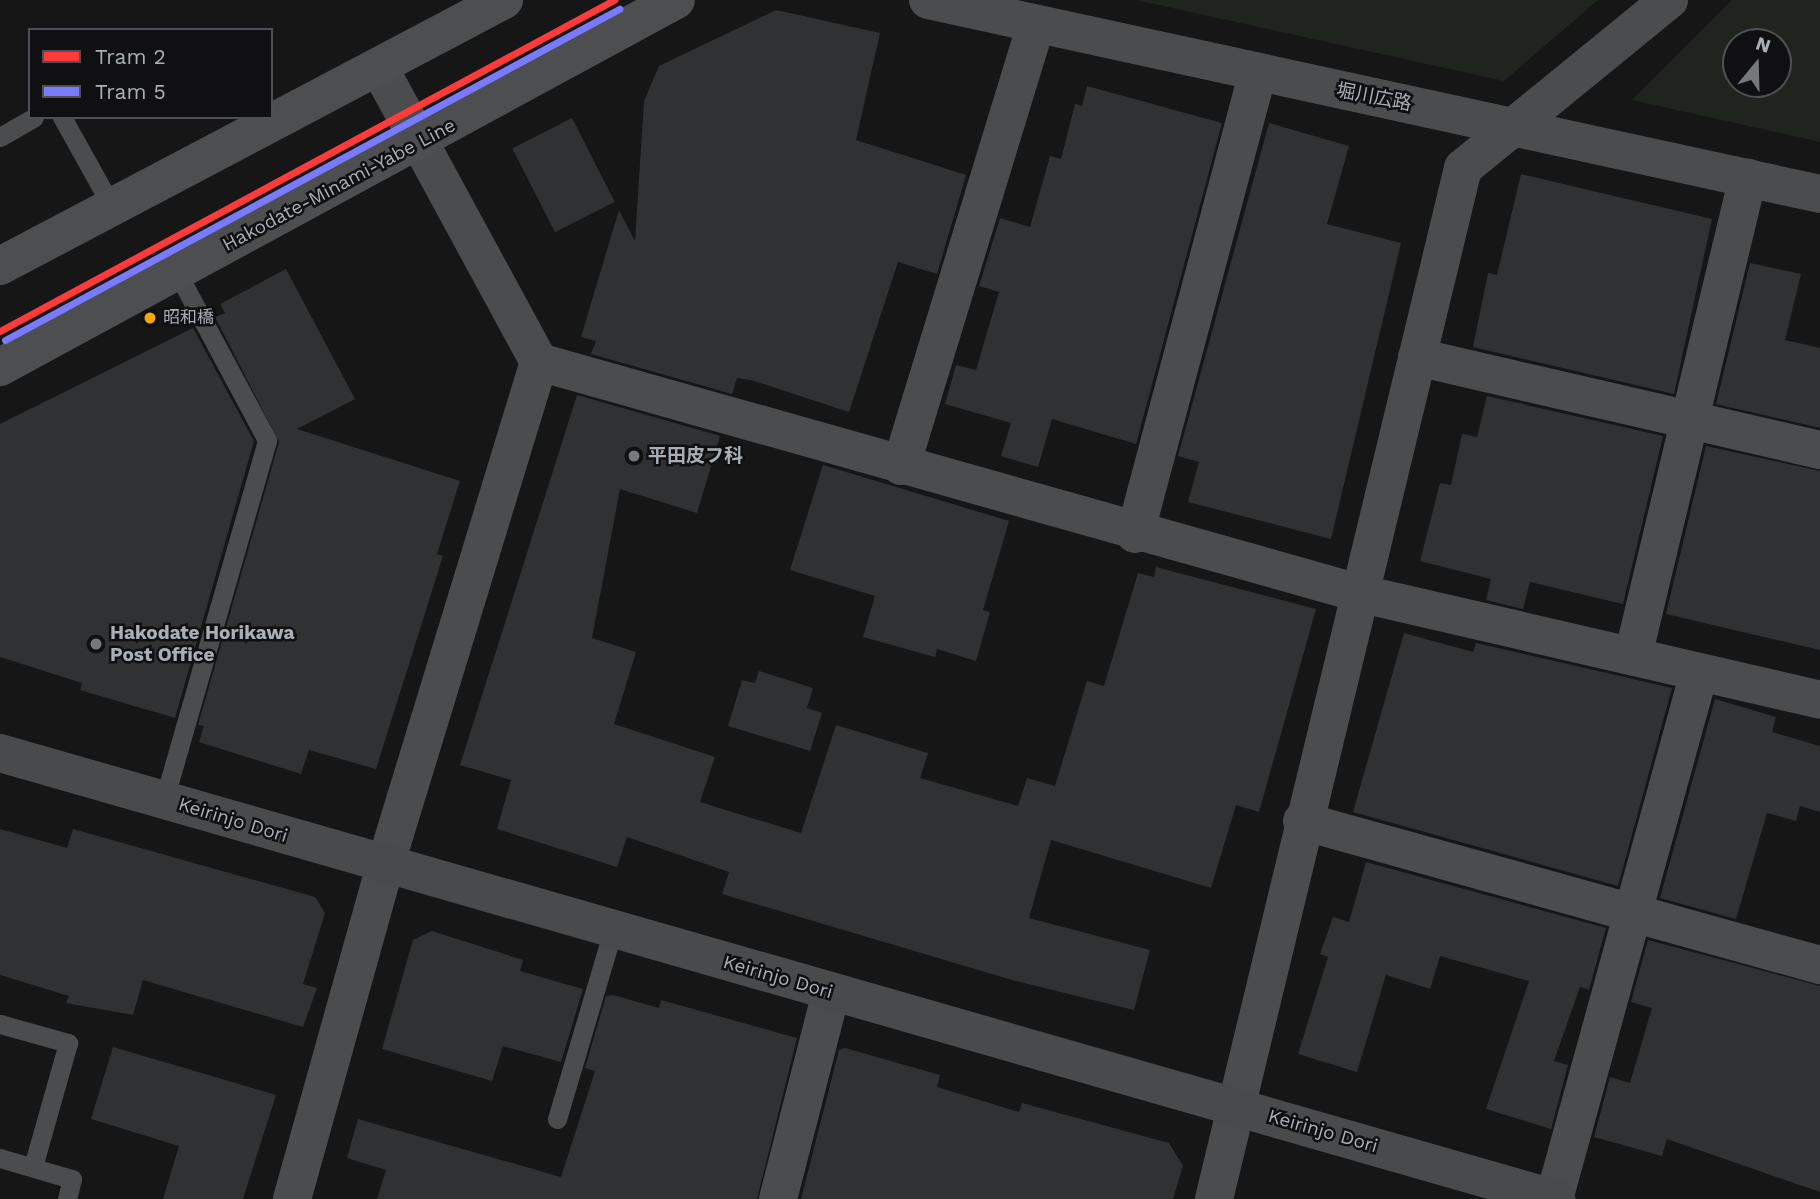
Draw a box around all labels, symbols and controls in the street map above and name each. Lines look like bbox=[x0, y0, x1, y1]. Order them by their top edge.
legend bbox=[28, 28, 273, 119]
north arrow bbox=[1722, 28, 1792, 98]
text: N bbox=[1753, 31, 1774, 58]
text: Tram 2 bbox=[95, 44, 166, 69]
text: Tram 5 bbox=[95, 79, 166, 104]
street label: 堀川広路 bbox=[1335, 79, 1413, 115]
street label: Hakodate-Minami-Yabe Line bbox=[219, 114, 459, 256]
place label: 昭和橋 bbox=[163, 308, 214, 328]
marker: 昭和橋 bbox=[143, 311, 157, 325]
place label: 平田皮フ科 bbox=[648, 445, 743, 467]
marker: 平田皮フ科 bbox=[626, 448, 642, 464]
place label: Hakodate Horikawa Post Office bbox=[110, 622, 295, 666]
marker: Hakodate Horikawa Post Office bbox=[88, 636, 104, 652]
street label: Keirinjo Dori bbox=[176, 793, 290, 847]
street label: Keirinjo Dori bbox=[721, 950, 835, 1004]
street label: Keirinjo Dori bbox=[1266, 1104, 1380, 1158]

